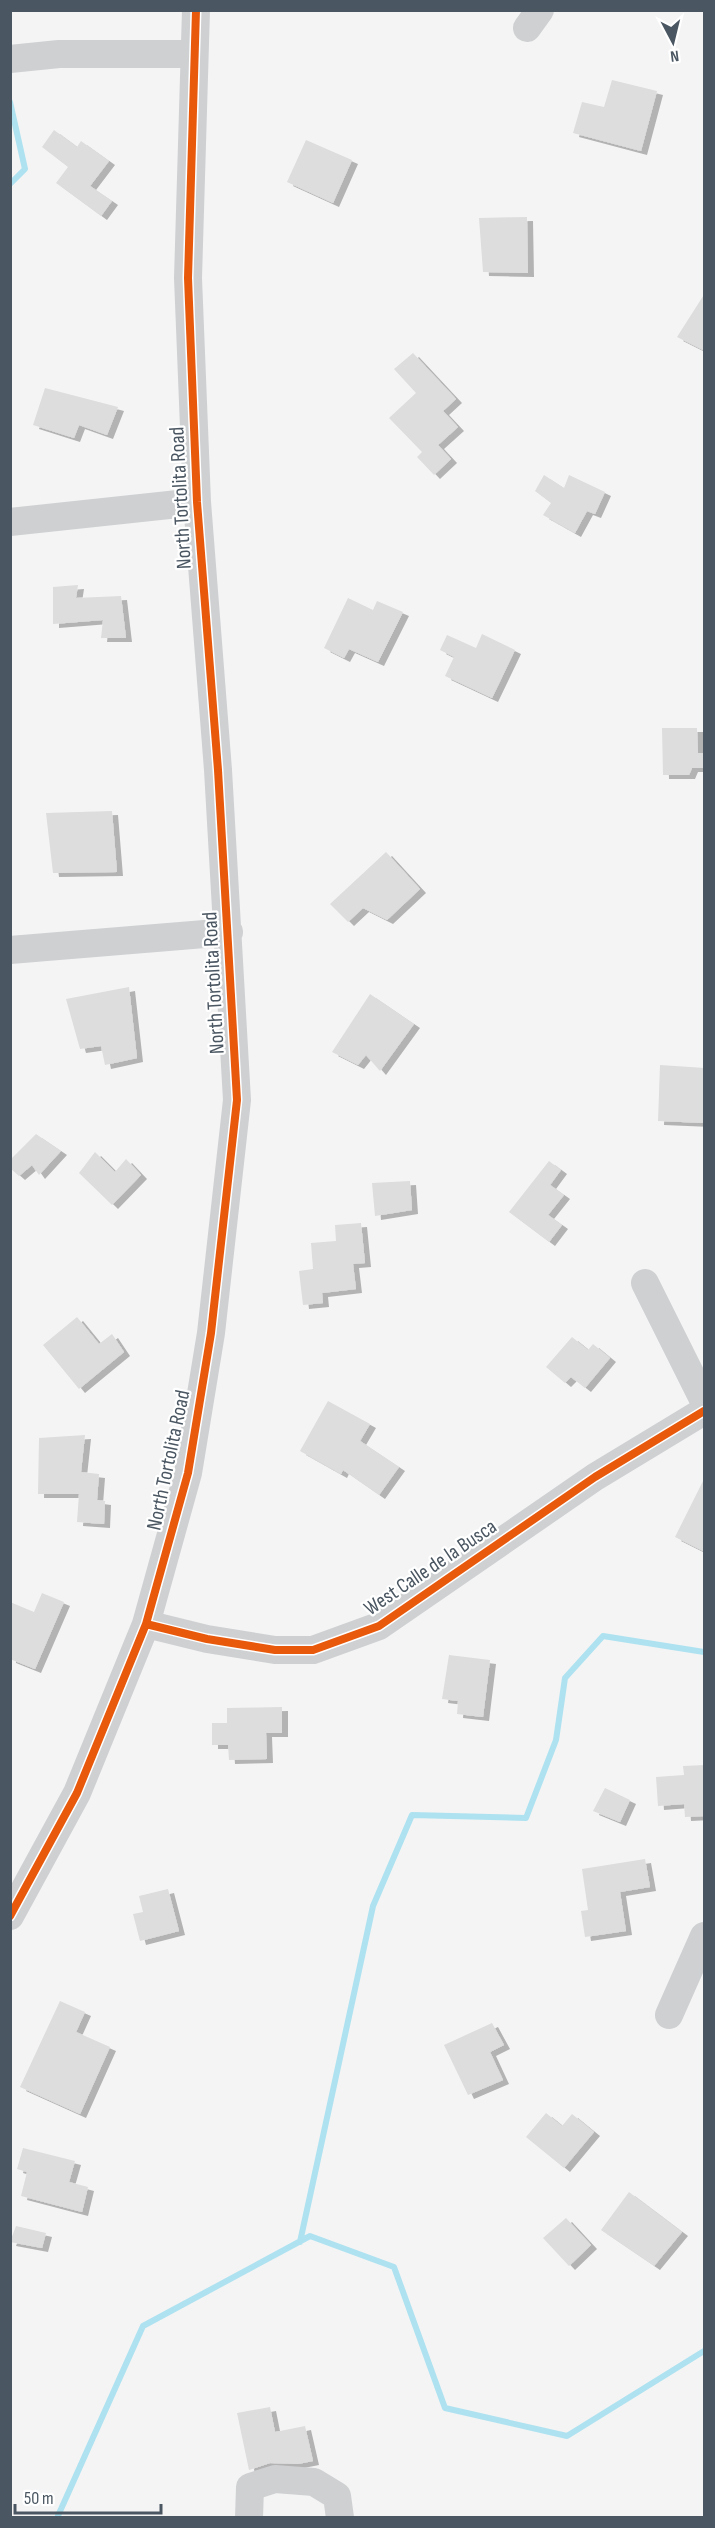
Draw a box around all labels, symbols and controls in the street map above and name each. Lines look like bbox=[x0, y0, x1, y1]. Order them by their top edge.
north arrow bbox=[643, 12, 703, 72]
text: N bbox=[669, 45, 680, 65]
street label: North Tortolita Road bbox=[164, 426, 197, 570]
street label: North Tortolita Road bbox=[197, 911, 230, 1055]
street label: North Tortolita Road bbox=[141, 1388, 196, 1532]
street label: West Calle de la Busca bbox=[359, 1514, 501, 1621]
scale bar bbox=[15, 2477, 160, 2515]
text: 50 m bbox=[24, 2488, 54, 2509]

